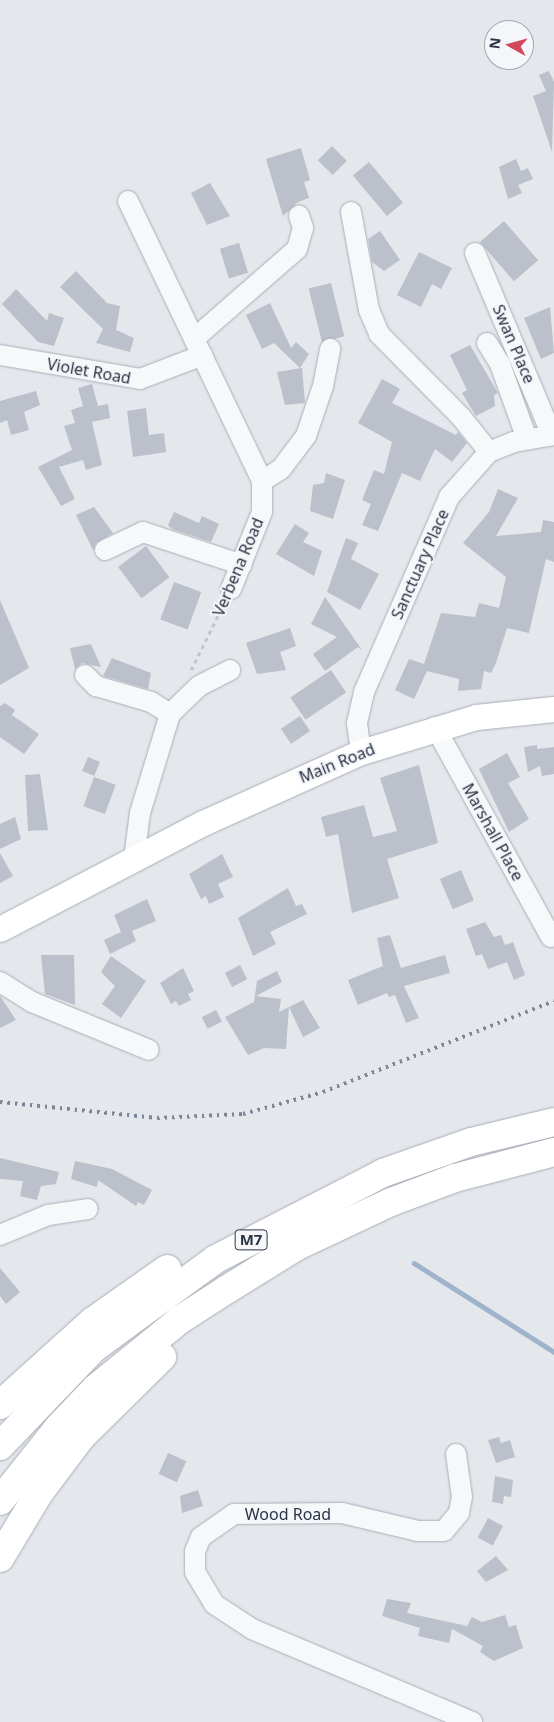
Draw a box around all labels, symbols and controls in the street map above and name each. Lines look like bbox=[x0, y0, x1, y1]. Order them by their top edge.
north arrow bbox=[484, 20, 534, 70]
text: N bbox=[484, 36, 505, 50]
street label: Swan Place bbox=[489, 302, 539, 386]
street label: Violet Road bbox=[46, 354, 132, 388]
street label: Sanctuary Place bbox=[387, 506, 453, 622]
street label: Verbena Road bbox=[209, 515, 267, 619]
street label: Main Road bbox=[296, 739, 378, 787]
street label: Marshall Place bbox=[458, 780, 528, 884]
road number: M7 bbox=[234, 1228, 268, 1252]
street label: Wood Road bbox=[245, 1504, 331, 1524]

